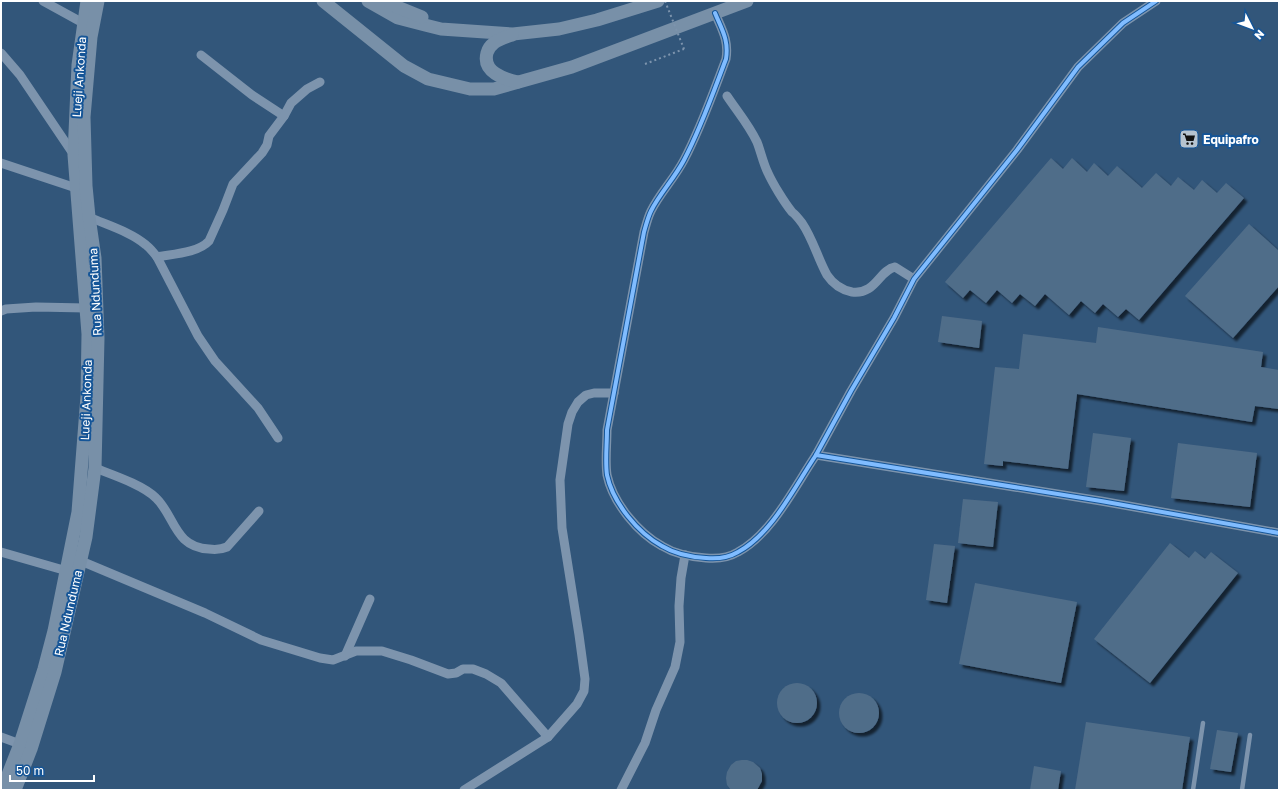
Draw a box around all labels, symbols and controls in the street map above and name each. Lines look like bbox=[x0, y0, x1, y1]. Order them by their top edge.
north arrow bbox=[1232, 8, 1272, 48]
text: N bbox=[1252, 28, 1267, 42]
street label: Lueji Ankonda bbox=[69, 36, 89, 118]
supermarket icon: Equipafro bbox=[1178, 128, 1200, 150]
place label: Equipafro bbox=[1203, 132, 1259, 147]
street label: Rua Ndunduma bbox=[85, 248, 105, 336]
street label: Lueji Ankonda bbox=[77, 359, 95, 441]
street label: Rua Ndunduma bbox=[51, 568, 85, 658]
scale bar bbox=[10, 757, 94, 783]
text: 50 m bbox=[16, 763, 44, 778]

